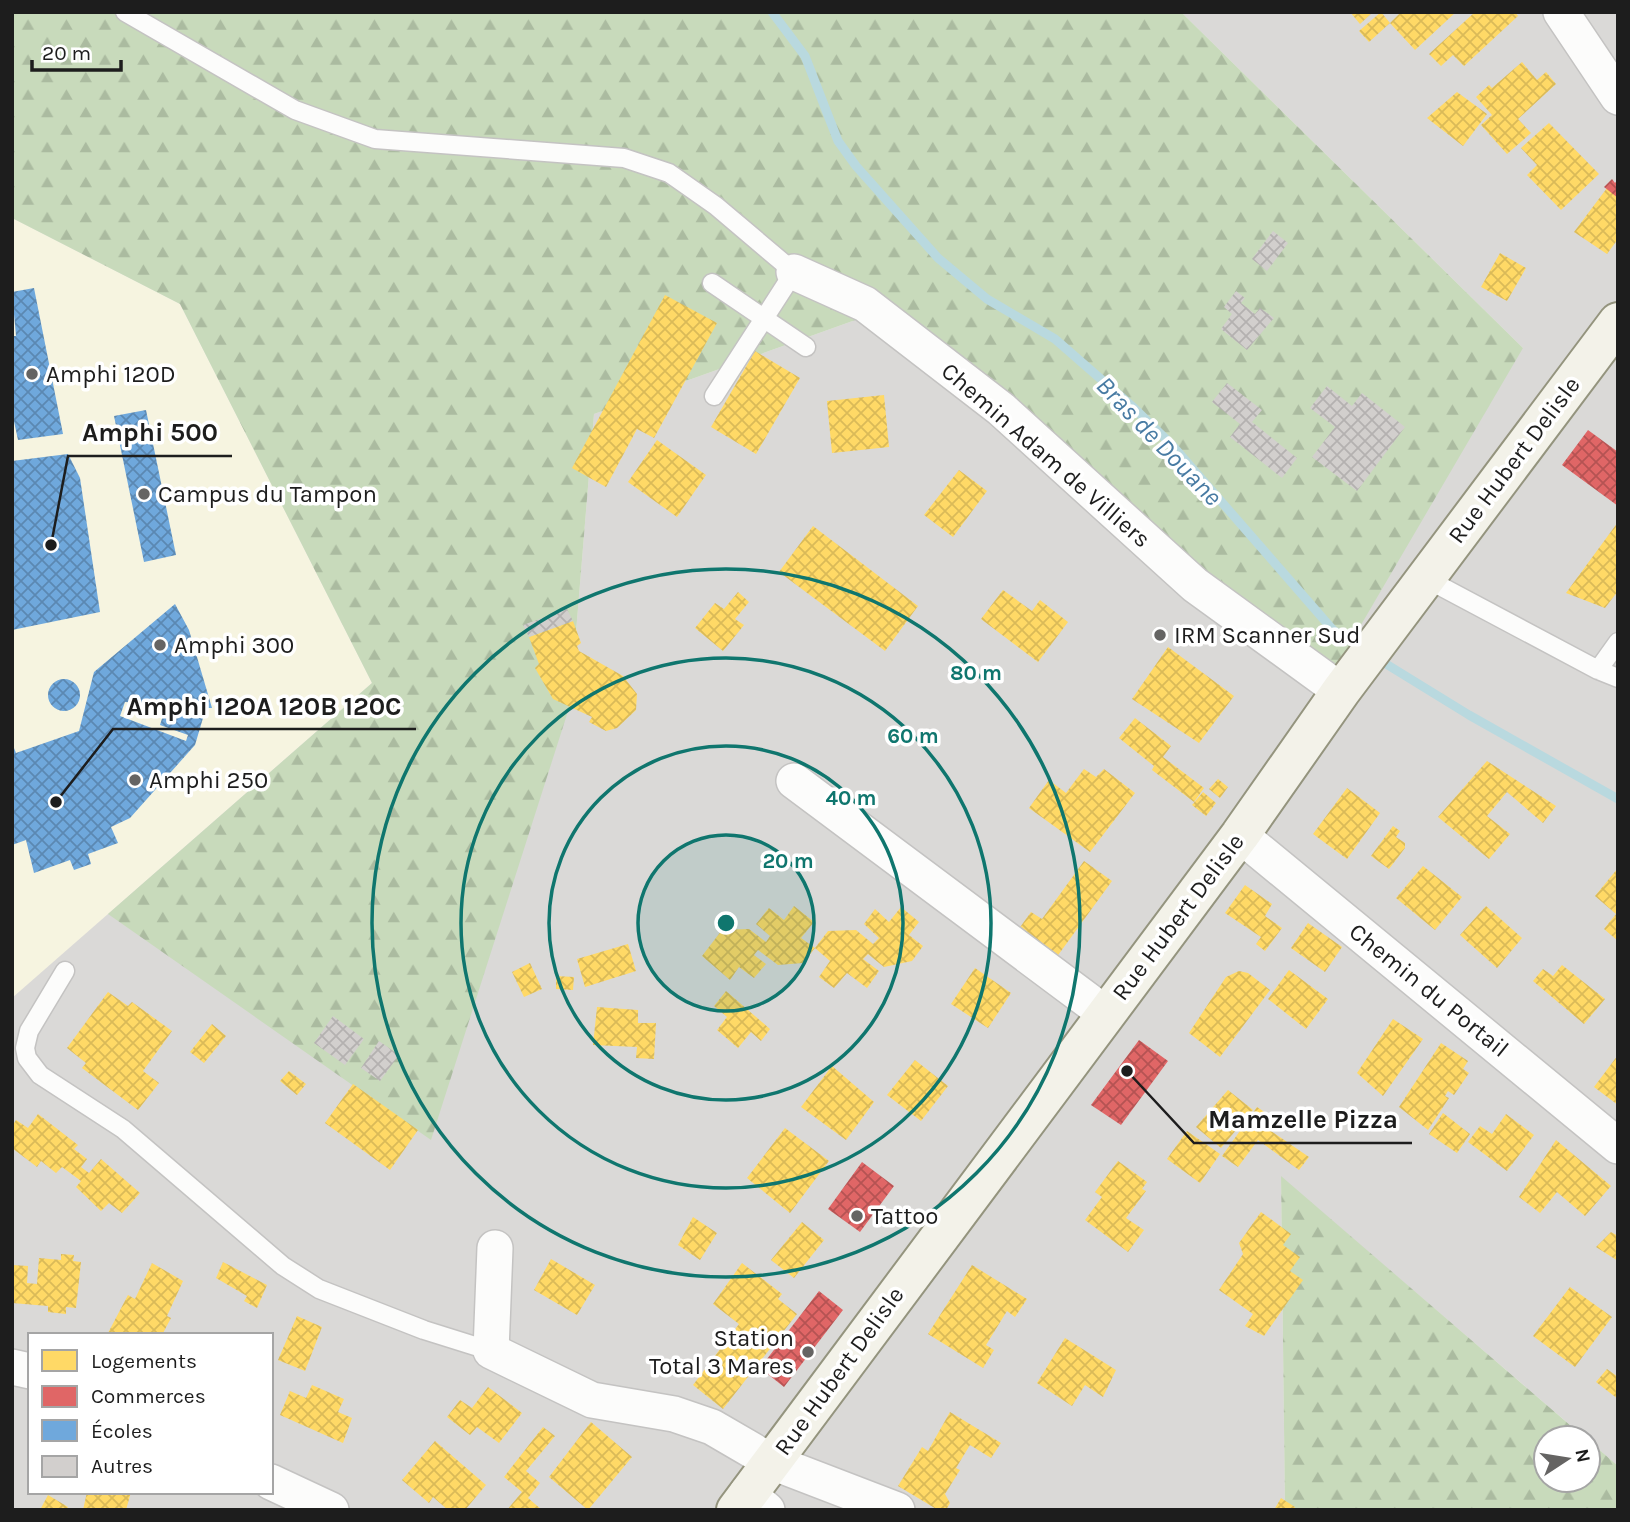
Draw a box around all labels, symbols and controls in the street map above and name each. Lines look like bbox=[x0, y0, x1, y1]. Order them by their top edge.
scale bar bbox=[32, 28, 121, 72]
text: 20 m bbox=[42, 41, 91, 65]
street label: Chemin Adam de Villiers bbox=[936, 357, 1156, 553]
place label: Amphi 120D bbox=[46, 360, 176, 388]
marker: Amphi 120D bbox=[24, 366, 40, 382]
water label: Bras de Douane bbox=[1090, 370, 1228, 512]
street label: Rue Hubert Delisle bbox=[1442, 371, 1586, 549]
callout: Amphi 500 bbox=[68, 409, 232, 456]
text: Amphi 500 bbox=[82, 417, 218, 448]
place label: Campus du Tampon bbox=[158, 480, 377, 508]
marker: Campus du Tampon bbox=[136, 486, 152, 502]
place label: IRM Scanner Sud bbox=[1174, 621, 1360, 649]
marker: IRM Scanner Sud bbox=[1152, 627, 1168, 643]
place label: Amphi 300 bbox=[174, 631, 294, 659]
marker: Amphi 300 bbox=[152, 637, 168, 653]
text: 80 m bbox=[950, 661, 1002, 685]
callout: Amphi 120A 120B 120C bbox=[113, 682, 416, 729]
text: Amphi 120A 120B 120C bbox=[126, 691, 402, 722]
text: 60 m bbox=[887, 724, 939, 748]
place label: Amphi 250 bbox=[149, 766, 268, 794]
marker: Amphi 250 bbox=[127, 772, 143, 788]
text: 40 m bbox=[825, 786, 877, 810]
street label: Rue Hubert Delisle bbox=[1106, 828, 1250, 1006]
text: 20 m bbox=[762, 849, 814, 873]
centre of rings bbox=[714, 911, 738, 935]
street label: Chemin du Portail bbox=[1344, 917, 1514, 1063]
callout: Mamzelle Pizza bbox=[1194, 1096, 1412, 1143]
text: Mamzelle Pizza bbox=[1208, 1104, 1398, 1135]
place label: Tattoo bbox=[871, 1202, 938, 1230]
marker: Tattoo bbox=[849, 1208, 865, 1224]
street label: Rue Hubert Delisle bbox=[768, 1281, 910, 1461]
place label: Station Total 3 Mares bbox=[649, 1324, 794, 1380]
legend bbox=[28, 1333, 273, 1494]
marker: Station Total 3 Mares bbox=[800, 1344, 816, 1360]
text: Logements bbox=[91, 1349, 197, 1373]
text: Commerces bbox=[91, 1384, 206, 1408]
text: Écoles bbox=[91, 1419, 153, 1443]
north arrow bbox=[1532, 1424, 1602, 1494]
text: N bbox=[1570, 1447, 1595, 1465]
text: Autres bbox=[91, 1454, 153, 1478]

